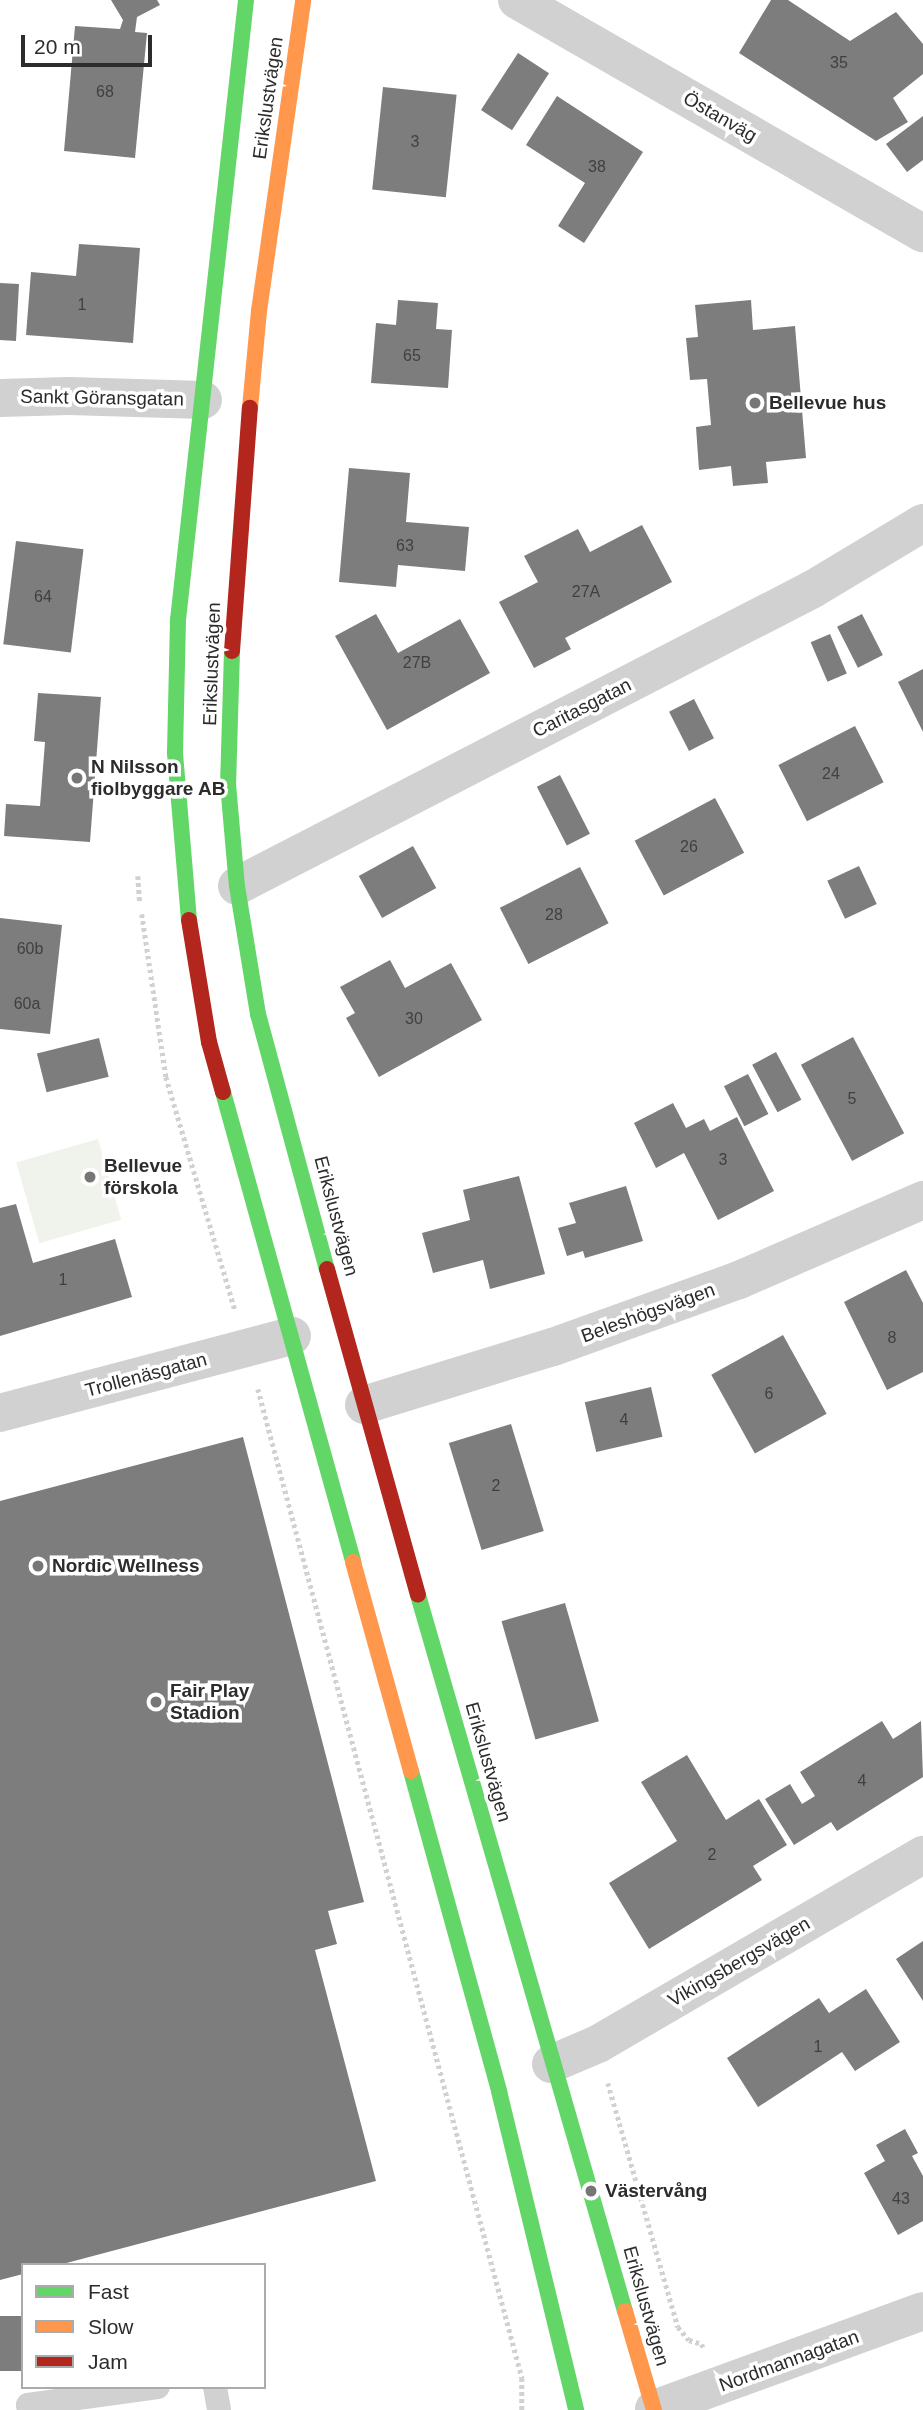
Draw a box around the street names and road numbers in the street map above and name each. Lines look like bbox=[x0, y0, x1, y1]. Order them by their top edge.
street label: Erikslustvägen bbox=[248, 35, 288, 161]
street label: Östanväg bbox=[679, 87, 761, 147]
street label: Sankt Göransgatan bbox=[20, 385, 184, 411]
street label: Erikslustvägen bbox=[198, 602, 226, 726]
street label: Caritasgatan bbox=[529, 673, 635, 743]
street label: Erikslustvägen bbox=[309, 1153, 363, 1279]
street label: Beleshögsvägen bbox=[578, 1278, 718, 1348]
street label: Trollenäsgatan bbox=[83, 1348, 209, 1402]
street label: Erikslustvägen bbox=[460, 1699, 516, 1825]
street label: Vikingsbergsvägen bbox=[664, 1912, 814, 2012]
street label: Erikslustvägen bbox=[618, 2243, 674, 2369]
street label: Nordmannagatan bbox=[716, 2325, 862, 2397]

